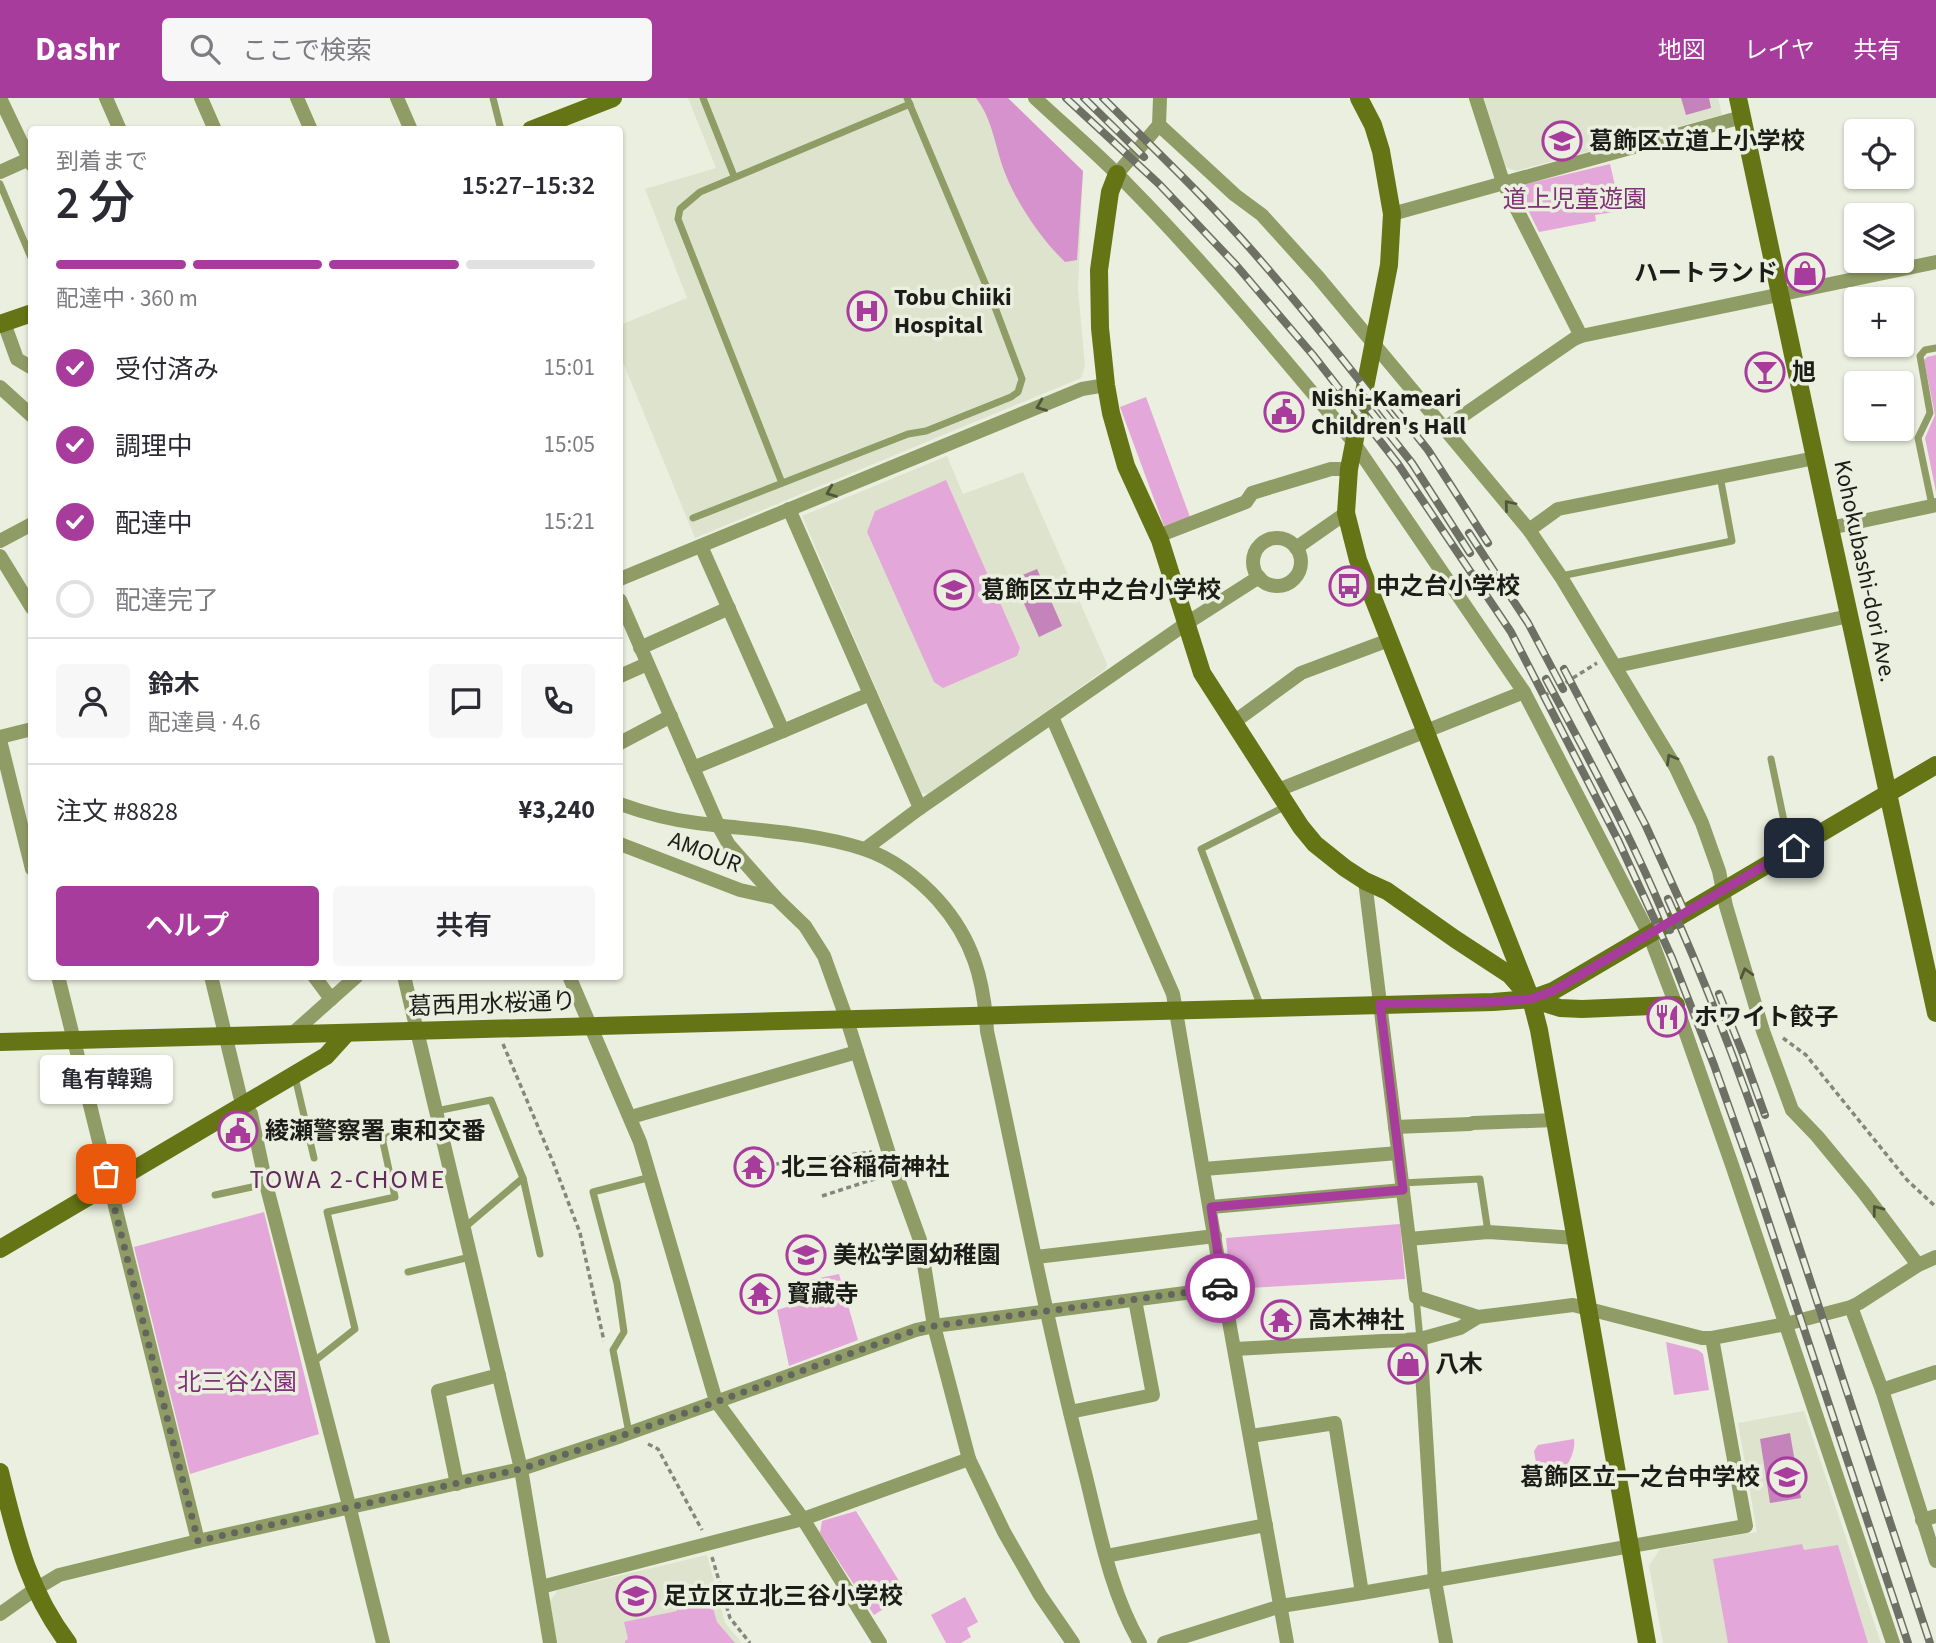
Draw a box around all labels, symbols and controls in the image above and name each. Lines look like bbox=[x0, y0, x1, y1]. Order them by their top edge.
search box bbox=[162, 18, 652, 81]
text: Dashr bbox=[35, 26, 120, 73]
icon: search bbox=[186, 30, 224, 68]
text: ここで検索 bbox=[242, 32, 372, 69]
text: 地図 bbox=[1658, 33, 1706, 68]
text: レイヤ bbox=[1744, 33, 1815, 68]
text: 共有 bbox=[1853, 33, 1901, 68]
map controls bbox=[1844, 119, 1914, 441]
button: locate bbox=[1844, 119, 1914, 189]
school or university icon: 葛飾区立道上小学校 bbox=[1541, 120, 1583, 162]
place label: 葛飾区立道上小学校 bbox=[1589, 124, 1805, 159]
text: 到着まで bbox=[56, 145, 148, 178]
text: 15:27–15:32 bbox=[462, 167, 595, 204]
text: 2 分 bbox=[56, 171, 135, 236]
park label: 道上児童遊園 bbox=[1503, 182, 1647, 217]
button: layers bbox=[1844, 203, 1914, 273]
shop icon: ハートランド bbox=[1784, 252, 1826, 294]
place label: ハートランド bbox=[1634, 256, 1778, 291]
place label: Tobu Chiiki Hospital bbox=[894, 280, 1012, 343]
text: 配達中 · 360 m bbox=[56, 282, 198, 315]
button: + bbox=[1844, 287, 1914, 357]
hospital icon: Tobu Chiiki Hospital bbox=[846, 290, 888, 332]
icon: check bbox=[56, 349, 94, 387]
text: 受付済み bbox=[115, 351, 219, 388]
text: 15:01 bbox=[544, 351, 595, 384]
bar icon: 旭 bbox=[1744, 351, 1786, 393]
place label: 旭 bbox=[1792, 355, 1816, 390]
button: − bbox=[1844, 371, 1914, 441]
place label: Nishi-Kameari Children's Hall bbox=[1311, 381, 1466, 444]
public building icon: Nishi-Kameari Children's Hall bbox=[1263, 391, 1305, 433]
one-way arrow bbox=[1036, 397, 1048, 411]
icon: check bbox=[56, 426, 94, 464]
text: 調理中 bbox=[115, 428, 193, 465]
text: 15:05 bbox=[544, 428, 595, 461]
street label: Kohokubashi-dori Ave. bbox=[1824, 457, 1906, 685]
one-way arrow bbox=[825, 484, 837, 498]
one-way arrow bbox=[1505, 501, 1517, 514]
icon: check bbox=[56, 503, 94, 541]
text: 配達中 bbox=[115, 505, 193, 542]
text: 15:21 bbox=[544, 505, 595, 538]
bus stop icon: 中之台小学校 bbox=[1328, 565, 1370, 607]
school or university icon: 葛飾区立中之台小学校 bbox=[933, 569, 975, 611]
place label: 中之台小学校 bbox=[1376, 569, 1520, 604]
place label: 葛飾区立中之台小学校 bbox=[981, 573, 1221, 608]
text: 配達完了 bbox=[115, 582, 219, 619]
button: person bbox=[56, 664, 130, 738]
button: chat bbox=[429, 664, 503, 738]
button: phone bbox=[521, 664, 595, 738]
text: 鈴木 bbox=[148, 666, 200, 703]
text: 配達員 · 4.6 bbox=[148, 706, 261, 739]
one-way arrow bbox=[1666, 753, 1679, 766]
text: ¥3,240 bbox=[519, 791, 595, 828]
text: 注文 #8828 bbox=[56, 793, 178, 830]
pin bbox=[1764, 818, 1824, 878]
street label: AMOUR bbox=[663, 822, 747, 882]
icon: home bbox=[1775, 829, 1813, 867]
button: ヘルプ bbox=[56, 886, 319, 966]
button: 共有 bbox=[333, 886, 595, 966]
one-way arrow bbox=[1740, 967, 1754, 979]
street label: 葛西用水桜通り bbox=[407, 984, 577, 1024]
restaurant icon: ホワイト餃子 bbox=[1646, 996, 1688, 1038]
place label: ホワイト餃子 bbox=[1694, 1000, 1838, 1035]
callout: 亀有韓鶏 bbox=[40, 1055, 172, 1104]
text: 亀有韓鶏 bbox=[61, 1063, 153, 1096]
public building icon: 綾瀬警察署 東和交番 bbox=[217, 1110, 259, 1152]
place label: 綾瀬警察署 東和交番 bbox=[265, 1114, 486, 1149]
pin bbox=[76, 1144, 136, 1204]
temple icon: 北三谷稲荷神社 bbox=[733, 1146, 775, 1188]
place label: 北三谷稲荷神社 bbox=[781, 1150, 949, 1185]
icon: bag bbox=[87, 1155, 125, 1193]
district label: TOWA 2-CHOME bbox=[250, 1161, 446, 1198]
one-way arrow bbox=[1873, 1205, 1885, 1218]
school or university icon: 美松学園幼稚園 bbox=[785, 1234, 827, 1276]
place label: 美松学園幼稚園 bbox=[833, 1238, 1001, 1273]
courier bbox=[1185, 1253, 1255, 1323]
icon: car bbox=[1201, 1269, 1239, 1307]
temple icon: 寳藏寺 bbox=[739, 1273, 781, 1315]
place label: 寳藏寺 bbox=[787, 1277, 859, 1312]
temple icon: 高木神社 bbox=[1260, 1299, 1302, 1341]
place label: 高木神社 bbox=[1308, 1303, 1404, 1338]
shop icon: 八木 bbox=[1387, 1343, 1429, 1385]
place label: 八木 bbox=[1435, 1347, 1483, 1382]
park label: 北三谷公園 bbox=[177, 1365, 297, 1400]
school or university icon: 葛飾区立一之台中学校 bbox=[1766, 1456, 1808, 1498]
place label: 葛飾区立一之台中学校 bbox=[1520, 1460, 1760, 1495]
school or university icon: 足立区立北三谷小学校 bbox=[615, 1575, 657, 1617]
place label: 足立区立北三谷小学校 bbox=[663, 1579, 903, 1614]

